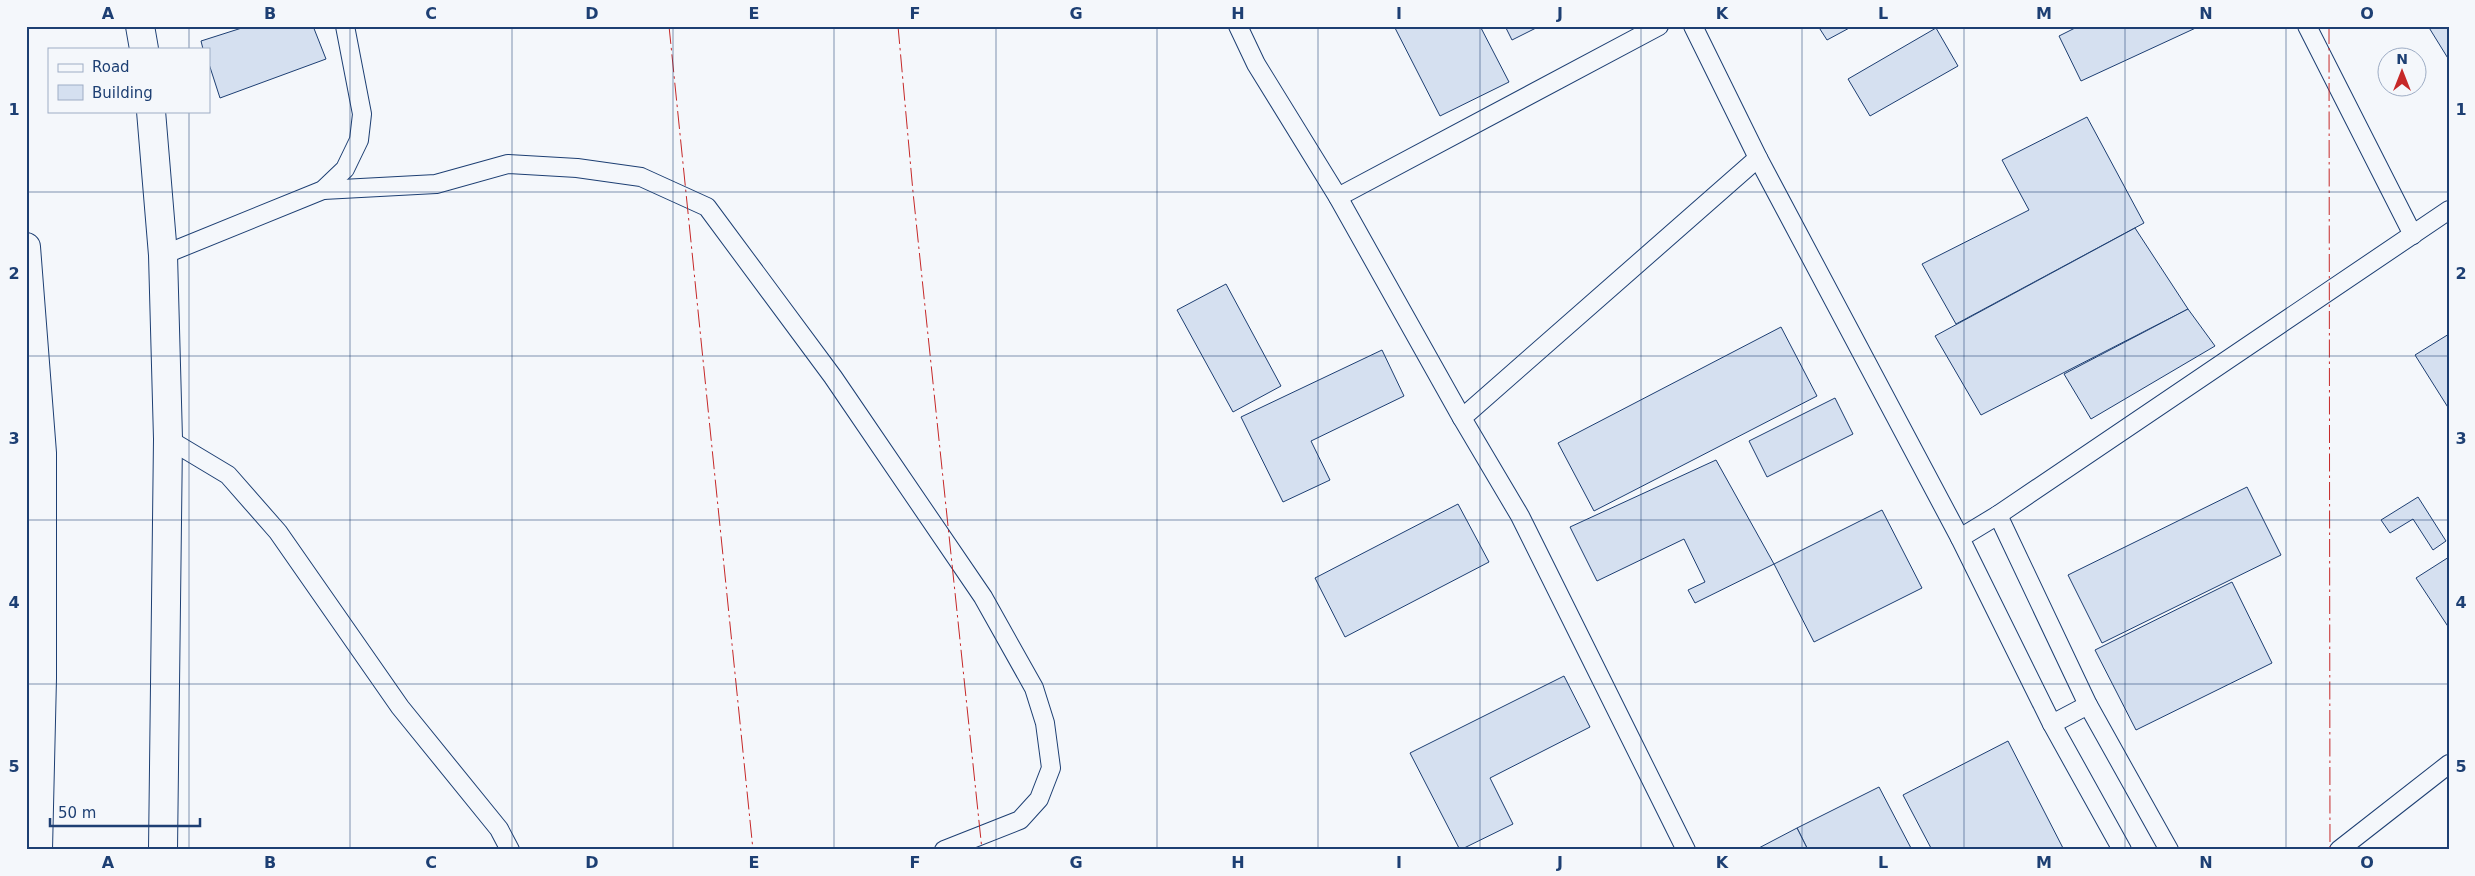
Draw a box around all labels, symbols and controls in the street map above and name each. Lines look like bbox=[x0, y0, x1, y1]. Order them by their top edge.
text: A bbox=[102, 4, 115, 23]
text: B bbox=[264, 4, 276, 23]
text: C bbox=[425, 4, 437, 23]
text: D bbox=[585, 4, 599, 23]
text: E bbox=[749, 4, 759, 23]
text: F bbox=[910, 4, 920, 23]
text: G bbox=[1069, 4, 1083, 23]
text: H bbox=[1231, 4, 1245, 23]
text: I bbox=[1396, 4, 1402, 23]
text: J bbox=[1556, 4, 1563, 23]
text: K bbox=[1716, 4, 1729, 23]
text: L bbox=[1878, 4, 1888, 23]
text: M bbox=[2036, 4, 2052, 23]
text: N bbox=[2199, 4, 2213, 23]
text: O bbox=[2360, 4, 2374, 23]
legend bbox=[48, 48, 210, 112]
north arrow bbox=[2378, 48, 2428, 98]
text: N bbox=[2396, 51, 2408, 67]
text: Road bbox=[92, 58, 130, 76]
text: Building bbox=[92, 84, 153, 102]
text: 1 bbox=[8, 100, 20, 119]
text: 1 bbox=[2455, 100, 2467, 119]
text: 2 bbox=[8, 264, 20, 283]
text: 2 bbox=[2455, 264, 2467, 283]
text: 3 bbox=[8, 429, 20, 448]
text: 3 bbox=[2455, 429, 2467, 448]
text: 4 bbox=[8, 593, 20, 612]
text: 4 bbox=[2455, 593, 2467, 612]
text: 5 bbox=[8, 757, 20, 776]
text: 5 bbox=[2455, 757, 2467, 776]
scale bar bbox=[50, 796, 200, 828]
text: 50 m bbox=[58, 804, 96, 822]
text: A bbox=[102, 853, 115, 872]
text: B bbox=[264, 853, 276, 872]
text: C bbox=[425, 853, 437, 872]
text: D bbox=[585, 853, 599, 872]
text: E bbox=[749, 853, 759, 872]
text: F bbox=[910, 853, 920, 872]
text: G bbox=[1069, 853, 1083, 872]
text: H bbox=[1231, 853, 1245, 872]
text: I bbox=[1396, 853, 1402, 872]
text: J bbox=[1556, 853, 1563, 872]
text: K bbox=[1716, 853, 1729, 872]
text: L bbox=[1878, 853, 1888, 872]
text: M bbox=[2036, 853, 2052, 872]
text: N bbox=[2199, 853, 2213, 872]
text: O bbox=[2360, 853, 2374, 872]

